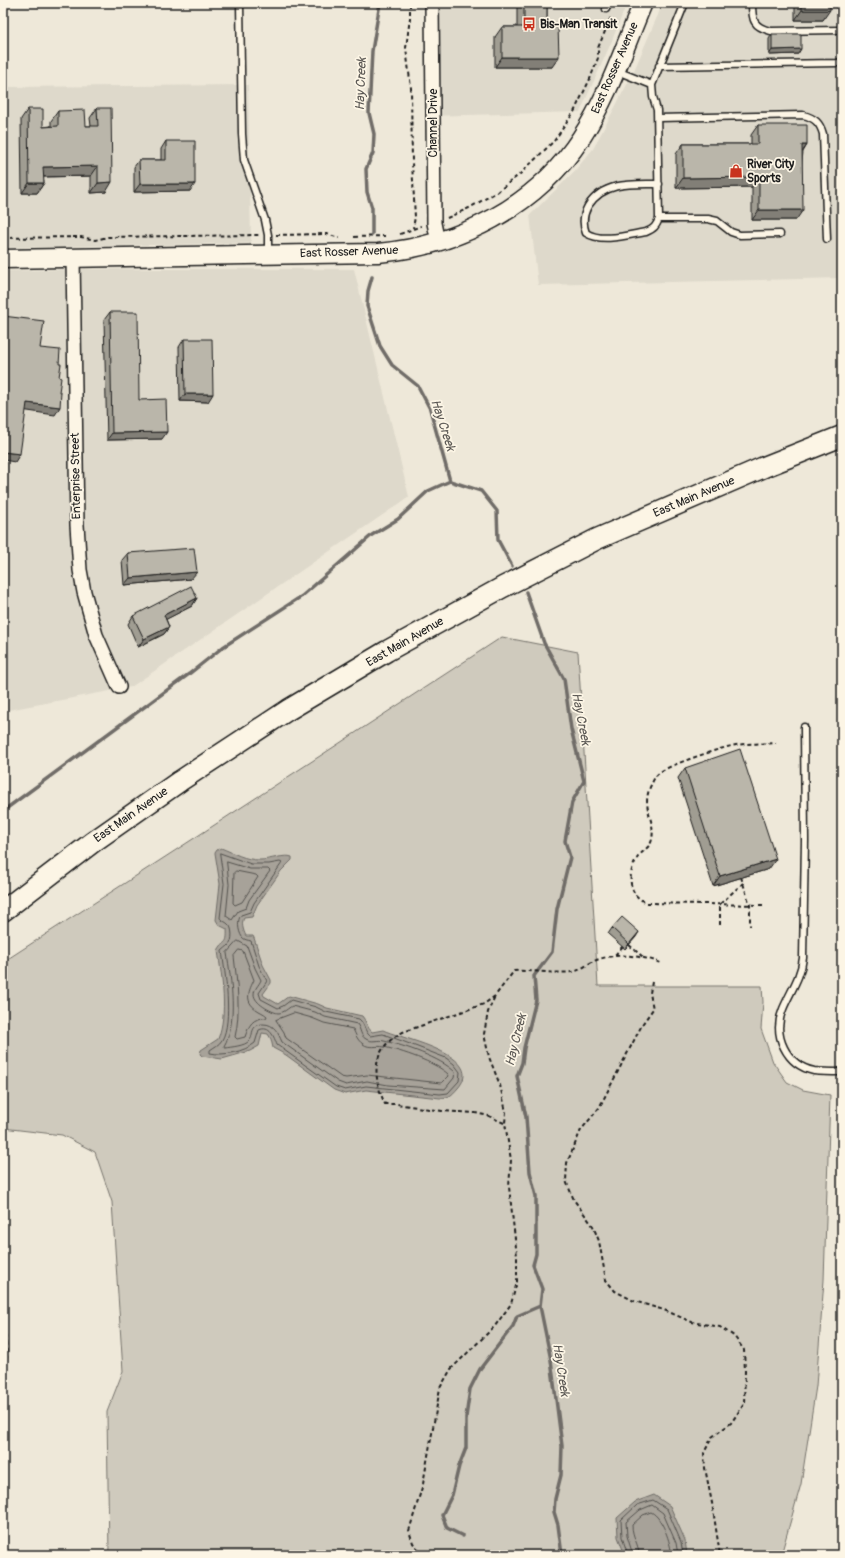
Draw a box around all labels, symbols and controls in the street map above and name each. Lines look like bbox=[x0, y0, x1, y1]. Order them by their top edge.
bus stop icon: Bis-Man Transit bbox=[521, 16, 537, 32]
place label: Bis-Man Transit bbox=[540, 17, 619, 32]
street label: East Rosser Avenue bbox=[588, 20, 642, 116]
water label: Hay Creek bbox=[352, 56, 370, 111]
street label: Channel Drive bbox=[426, 89, 441, 157]
place label: River City Sports bbox=[747, 157, 795, 186]
shop icon: River City Sports bbox=[728, 163, 744, 179]
street label: East Rosser Avenue bbox=[300, 243, 399, 261]
water label: Hay Creek bbox=[427, 397, 459, 454]
street label: Enterprise Street bbox=[68, 432, 84, 519]
street label: East Main Avenue bbox=[651, 473, 737, 521]
street label: East Main Avenue bbox=[364, 614, 447, 670]
water label: Hay Creek bbox=[568, 691, 594, 748]
street label: East Main Avenue bbox=[91, 784, 171, 846]
water label: Hay Creek bbox=[502, 1011, 531, 1068]
water label: Hay Creek bbox=[549, 1342, 573, 1399]

